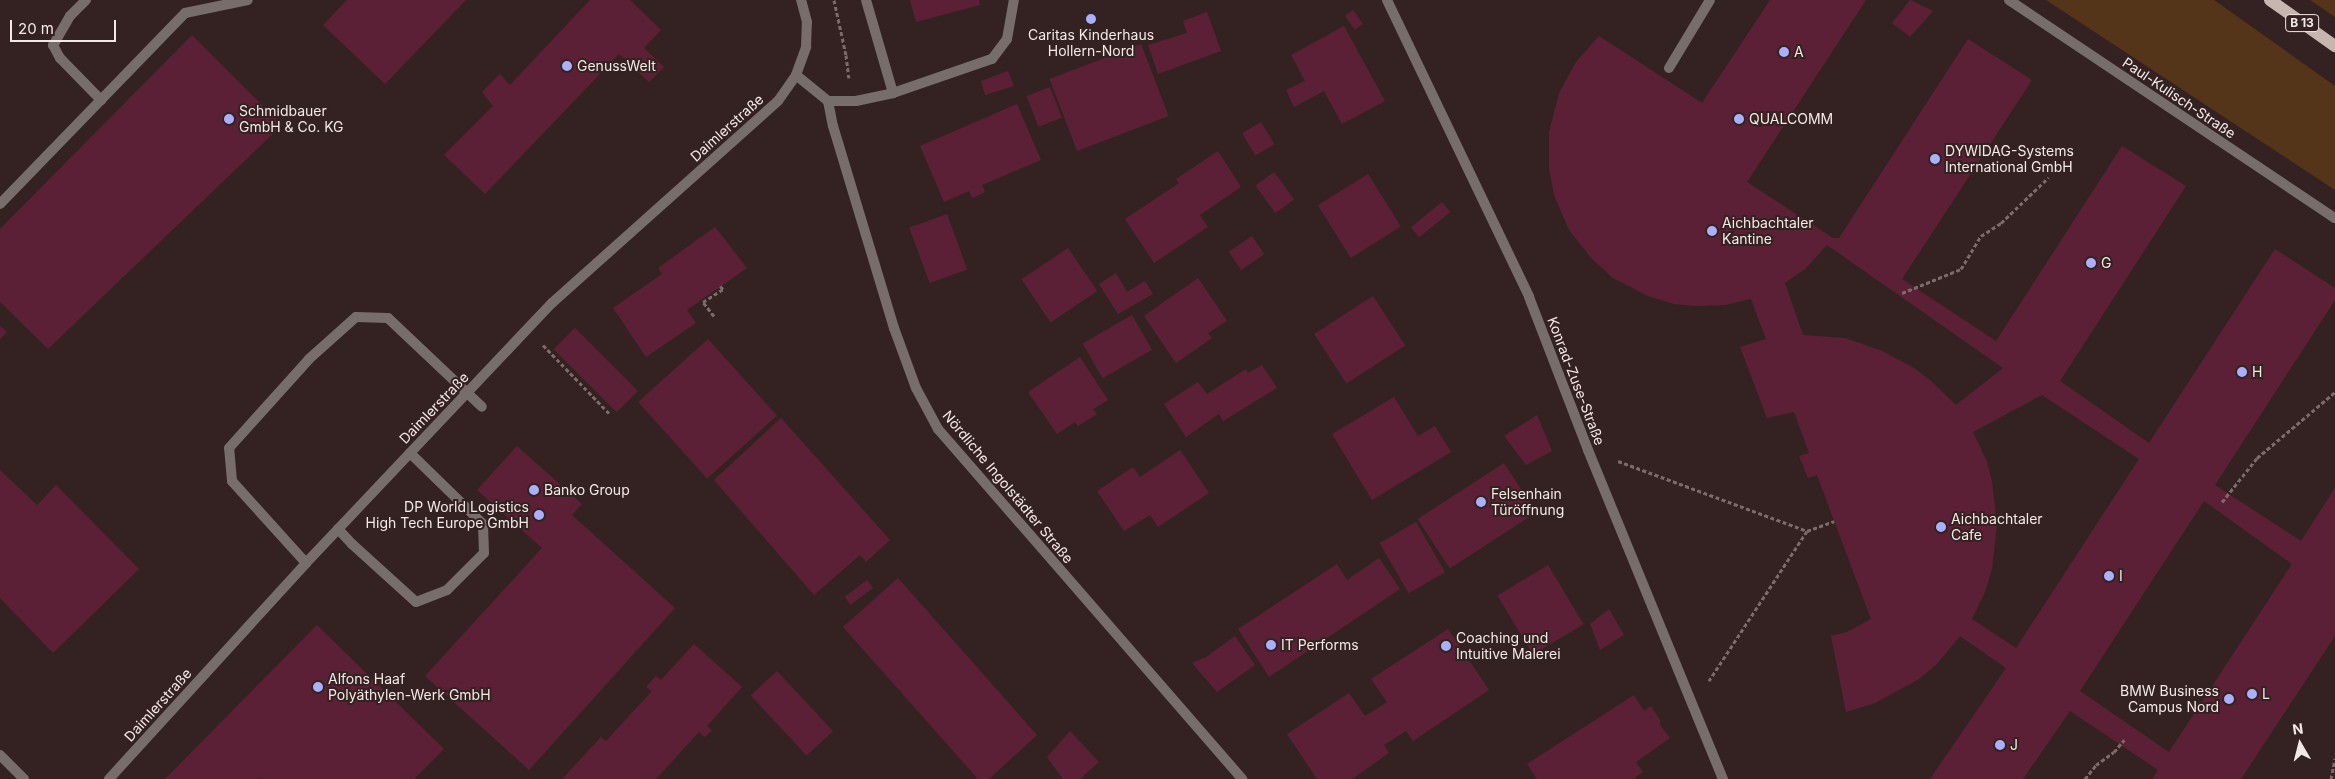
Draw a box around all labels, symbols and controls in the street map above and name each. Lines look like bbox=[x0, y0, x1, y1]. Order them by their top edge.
scale bar bbox=[12, 10, 119, 42]
marker: Caritas Kinderhaus Hollern-Nord bbox=[1085, 13, 1097, 25]
road number: B 13 bbox=[2284, 13, 2320, 32]
text: 20 m bbox=[18, 19, 54, 38]
place label: Caritas Kinderhaus Hollern-Nord bbox=[1028, 27, 1154, 59]
place label: A bbox=[1794, 44, 1804, 60]
marker: A bbox=[1778, 46, 1790, 58]
street label: Paul-Kulisch-Straße bbox=[2119, 54, 2239, 142]
place label: GenussWelt bbox=[577, 58, 656, 74]
marker: GenussWelt bbox=[561, 60, 573, 72]
street label: Daimlerstraße bbox=[687, 91, 767, 165]
place label: Schmidbauer GmbH & Co. KG bbox=[239, 103, 344, 136]
place label: QUALCOMM bbox=[1749, 111, 1833, 127]
marker: Schmidbauer GmbH & Co. KG bbox=[223, 113, 235, 125]
marker: QUALCOMM bbox=[1733, 113, 1745, 125]
place label: DYWIDAG-Systems International GmbH bbox=[1945, 143, 2074, 176]
marker: DYWIDAG-Systems International GmbH bbox=[1929, 153, 1941, 165]
place label: Aichbachtaler Kantine bbox=[1722, 215, 1814, 248]
marker: Aichbachtaler Kantine bbox=[1706, 225, 1718, 237]
place label: G bbox=[2101, 255, 2111, 271]
marker: G bbox=[2085, 257, 2097, 269]
street label: Konrad-Zuse-Straße bbox=[1544, 314, 1608, 448]
place label: H bbox=[2252, 364, 2262, 380]
marker: H bbox=[2236, 366, 2248, 378]
street label: Daimlerstraße bbox=[396, 369, 472, 447]
street label: Nördliche Ingolstädter Straße bbox=[939, 407, 1077, 567]
place label: Banko Group bbox=[544, 482, 630, 498]
marker: Banko Group bbox=[528, 484, 540, 496]
place label: Felsenhain Türöffnung bbox=[1491, 486, 1564, 518]
marker: Felsenhain Türöffnung bbox=[1475, 496, 1487, 508]
place label: DP World Logistics High Tech Europe GmbH bbox=[366, 499, 529, 532]
marker: DP World Logistics High Tech Europe GmbH bbox=[533, 509, 545, 521]
place label: Aichbachtaler Cafe bbox=[1951, 511, 2043, 544]
marker: Aichbachtaler Cafe bbox=[1935, 521, 1947, 533]
place label: I bbox=[2119, 568, 2123, 584]
marker: I bbox=[2103, 570, 2115, 582]
place label: Coaching und Intuitive Malerei bbox=[1456, 630, 1561, 662]
place label: IT Performs bbox=[1281, 637, 1359, 653]
marker: IT Performs bbox=[1265, 639, 1277, 651]
marker: Coaching und Intuitive Malerei bbox=[1440, 640, 1452, 652]
street label: Daimlerstraße bbox=[121, 665, 195, 745]
place label: Alfons Haaf Polyäthylen-Werk GmbH bbox=[328, 671, 491, 704]
marker: Alfons Haaf Polyäthylen-Werk GmbH bbox=[312, 681, 324, 693]
place label: BMW Business Campus Nord bbox=[2120, 683, 2219, 716]
place label: L bbox=[2262, 686, 2270, 702]
marker: L bbox=[2246, 688, 2258, 700]
marker: BMW Business Campus Nord bbox=[2223, 693, 2235, 705]
north arrow bbox=[2275, 719, 2325, 769]
text: N bbox=[2291, 719, 2304, 738]
place label: J bbox=[2010, 737, 2018, 753]
marker: J bbox=[1994, 739, 2006, 751]

